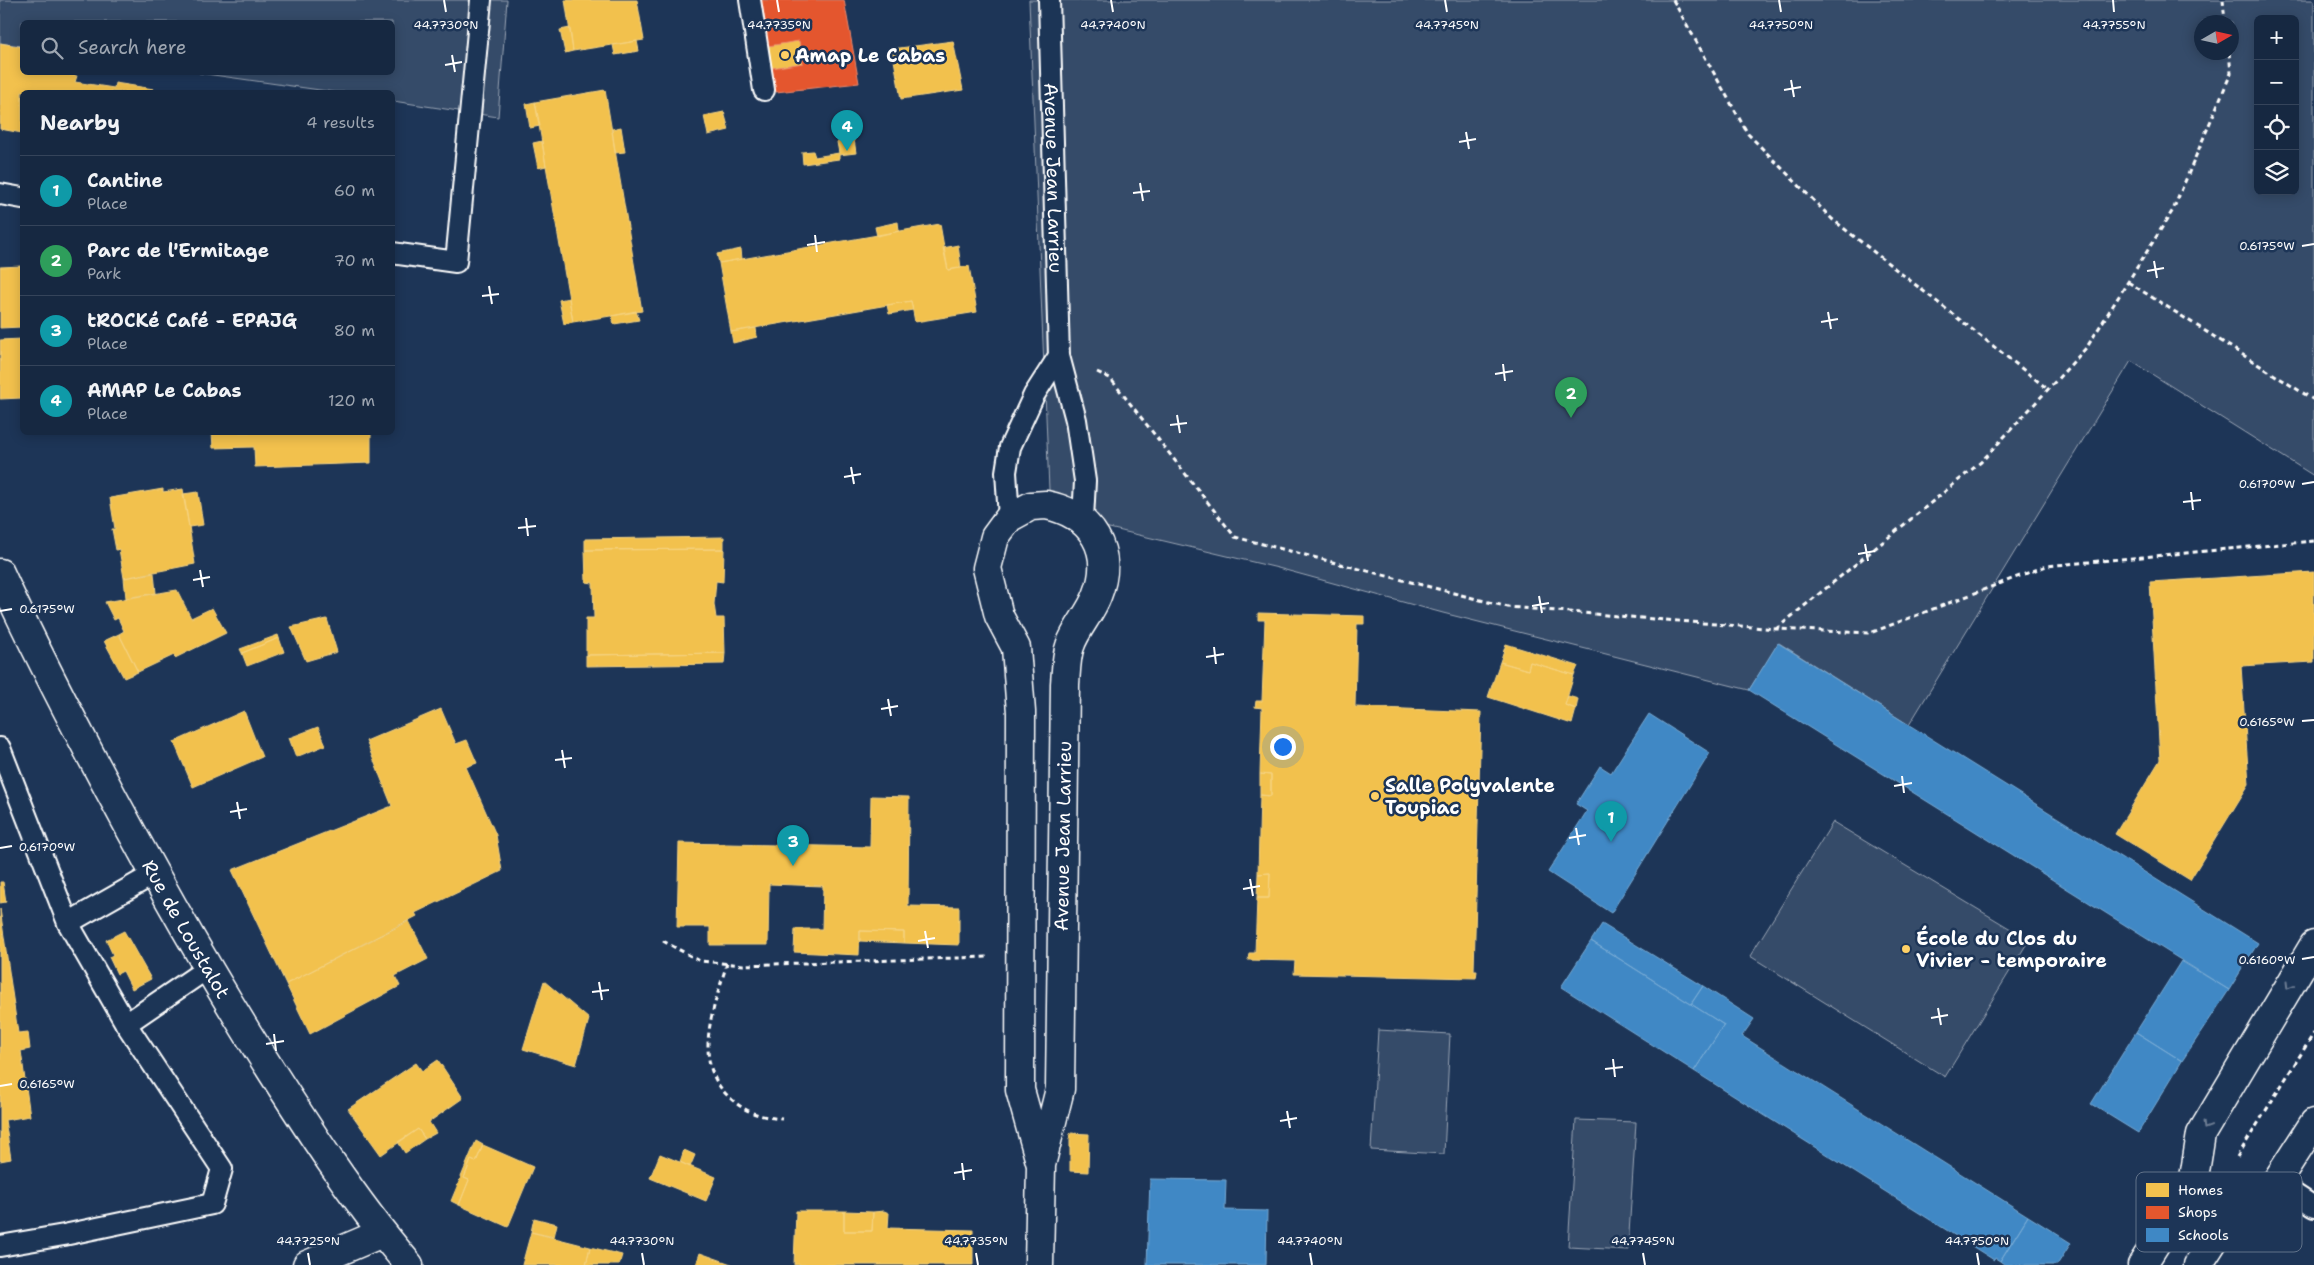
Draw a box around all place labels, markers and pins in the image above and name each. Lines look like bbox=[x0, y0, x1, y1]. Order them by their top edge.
place label: Amap Le Cabas bbox=[795, 43, 945, 68]
marker: Amap Le Cabas bbox=[779, 49, 791, 61]
pin: 4 bbox=[831, 110, 863, 151]
pin: 2 bbox=[1555, 377, 1587, 418]
place label: Salle Polyvalente Toupiac bbox=[1385, 773, 1555, 820]
marker: Salle Polyvalente Toupiac bbox=[1369, 790, 1381, 802]
pin: 1 bbox=[1595, 801, 1627, 842]
pin: 3 bbox=[777, 825, 809, 866]
place label: École du Clos du Vivier - temporaire bbox=[1916, 925, 2107, 973]
marker: École du Clos du Vivier - temporaire bbox=[1900, 943, 1912, 955]

